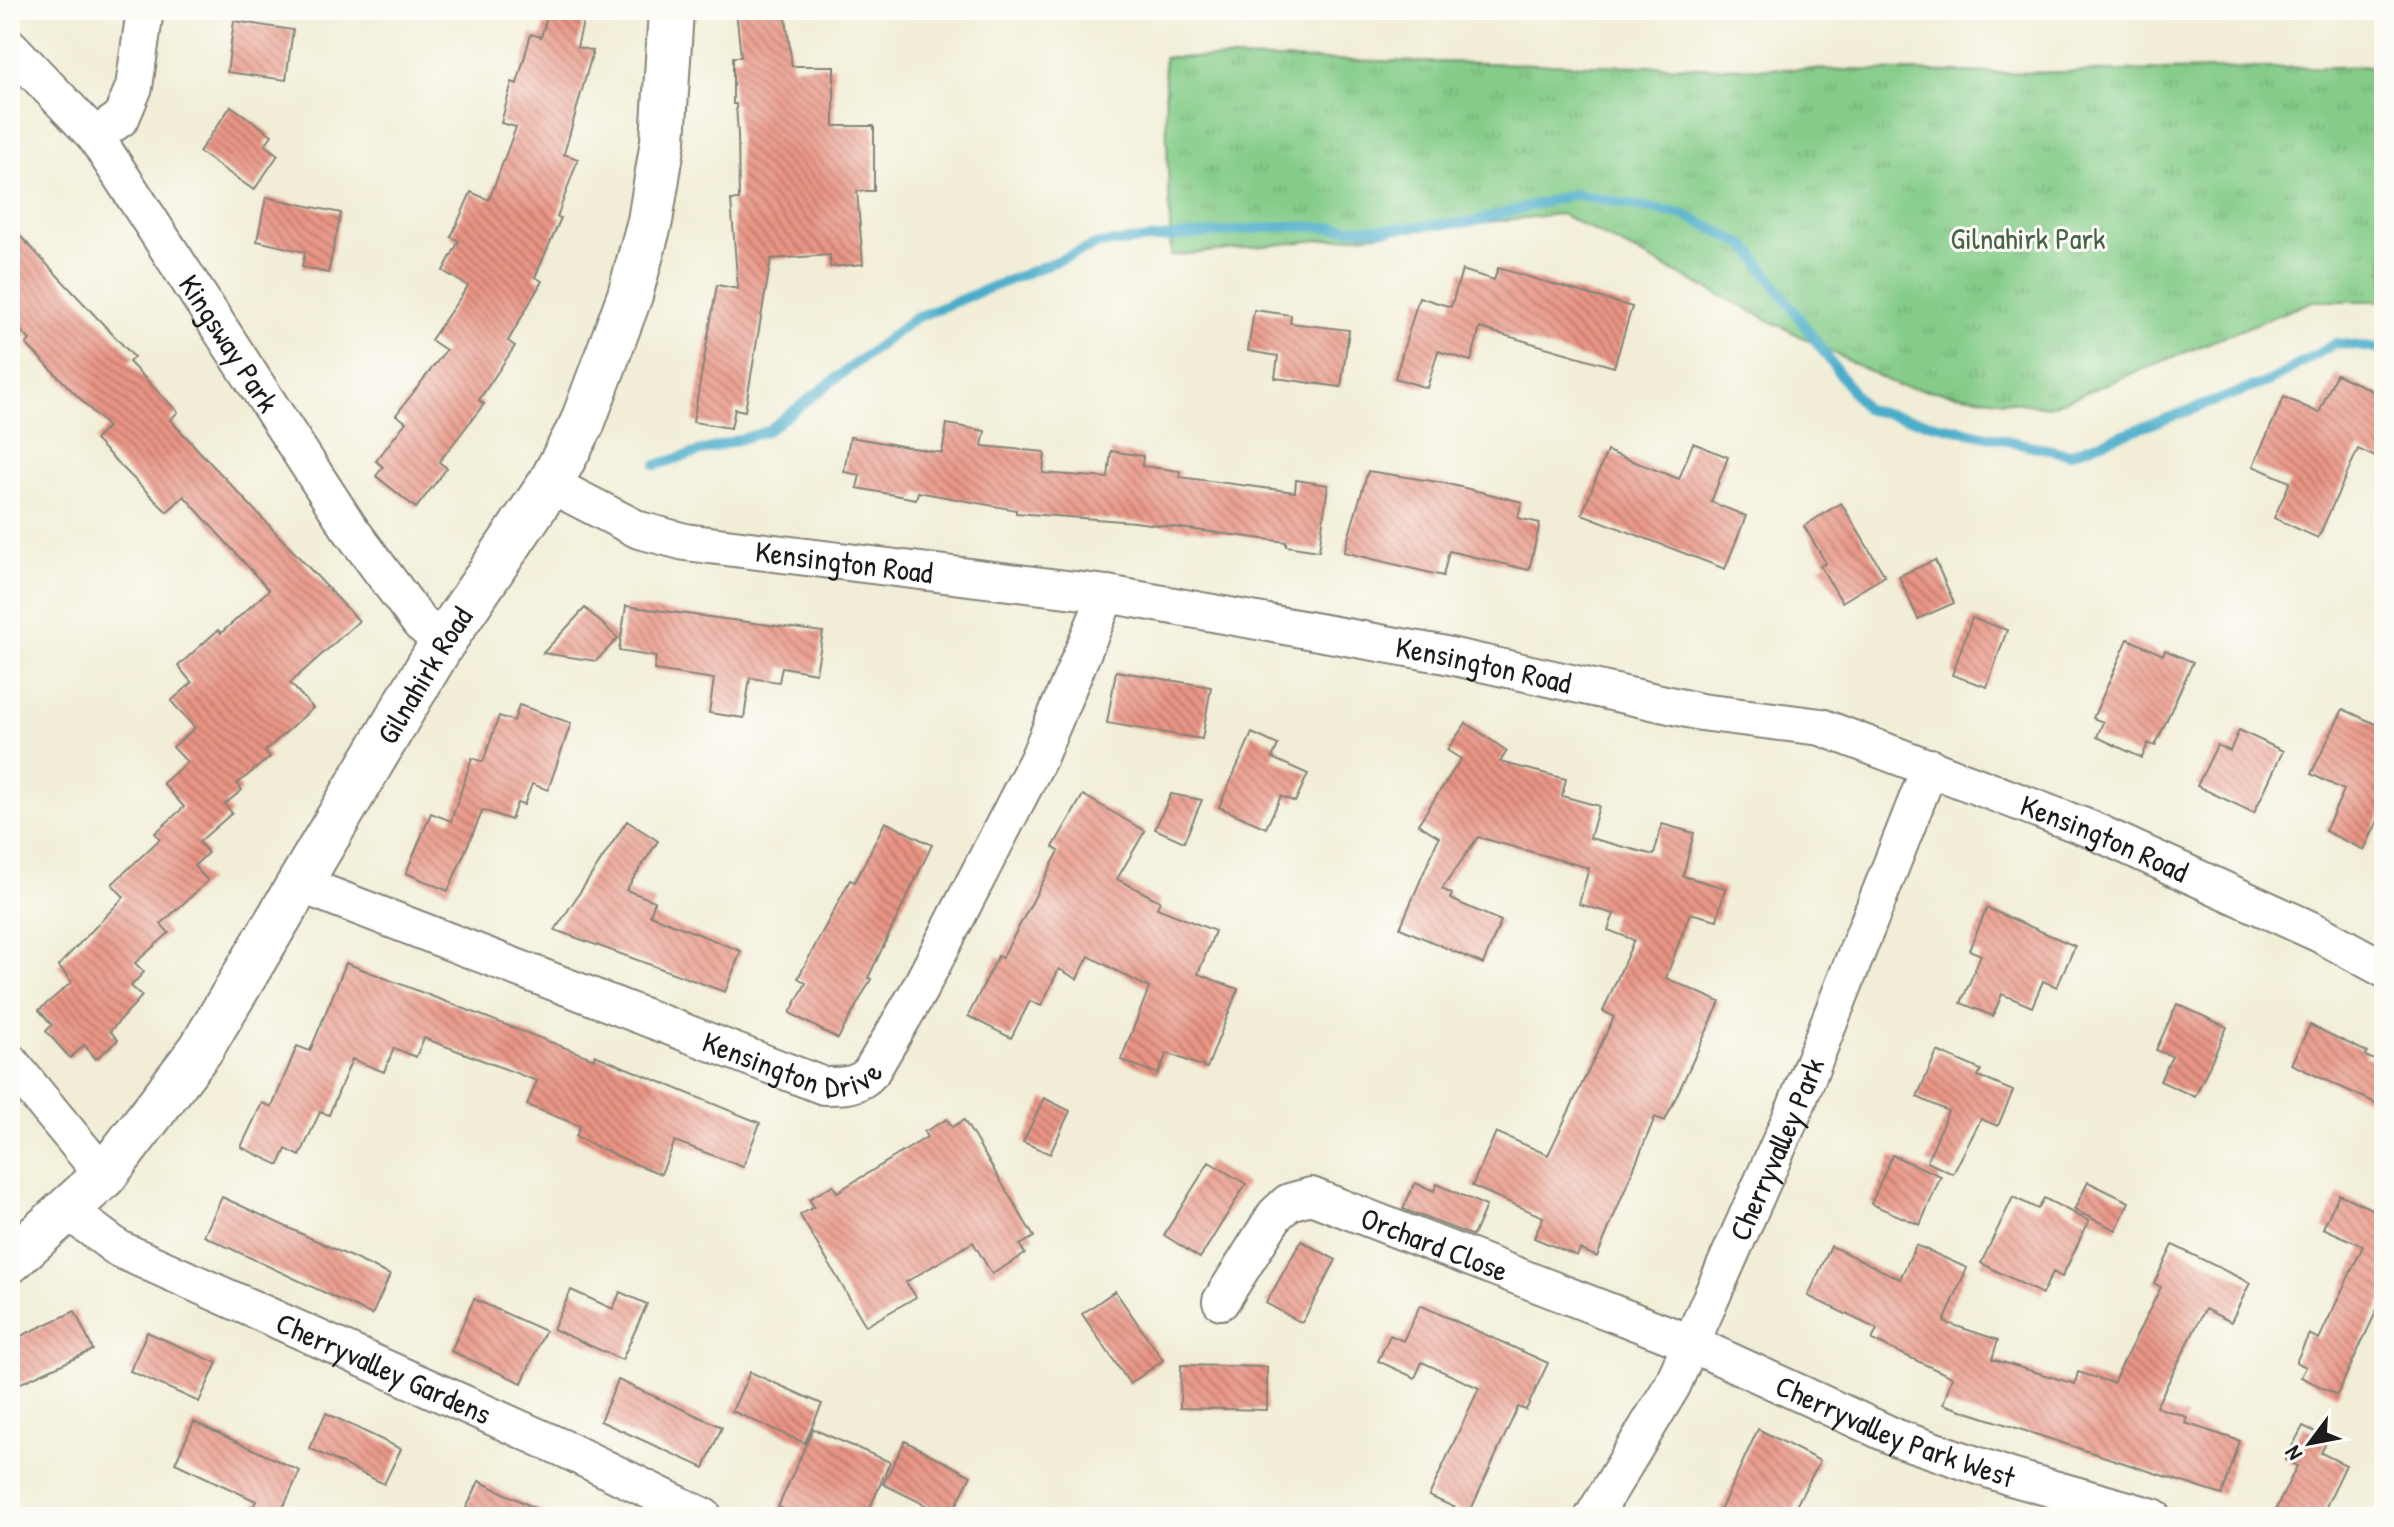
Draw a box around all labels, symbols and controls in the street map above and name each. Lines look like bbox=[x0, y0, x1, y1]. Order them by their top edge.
park label: Gilnahirk Park bbox=[1951, 218, 2105, 258]
street label: Kingsway Park bbox=[170, 267, 289, 420]
street label: Kensington Road bbox=[753, 531, 935, 592]
street label: Gilnahirk Road bbox=[367, 598, 482, 751]
street label: Kensington Road bbox=[1393, 626, 1575, 703]
street label: Kensington Road bbox=[2015, 785, 2195, 891]
street label: Kensington Drive bbox=[697, 1021, 892, 1106]
street label: Cherryvalley Park bbox=[1719, 1052, 1833, 1247]
street label: Orchard Close bbox=[1355, 1197, 1514, 1291]
street label: Cherryvalley Gardens bbox=[270, 1302, 498, 1434]
street label: Cherryvalley Park West bbox=[1770, 1365, 2021, 1497]
north arrow bbox=[2270, 1403, 2350, 1483]
text: N bbox=[2277, 1440, 2309, 1467]

